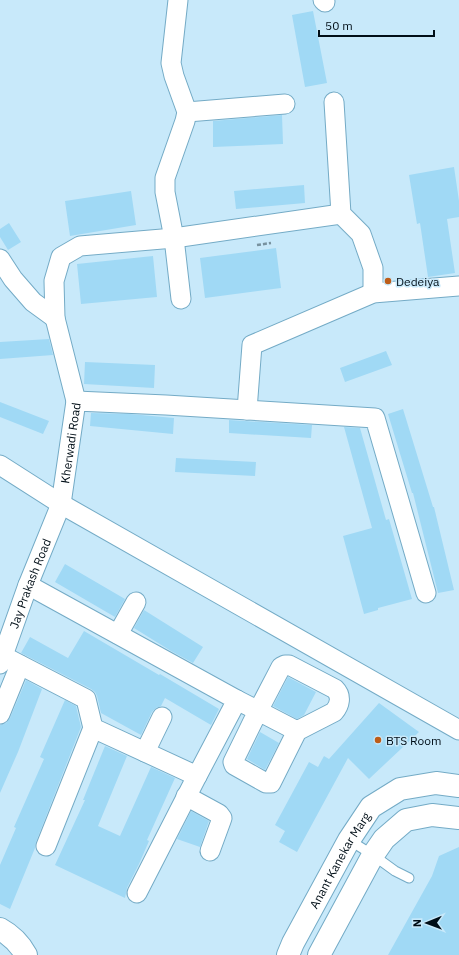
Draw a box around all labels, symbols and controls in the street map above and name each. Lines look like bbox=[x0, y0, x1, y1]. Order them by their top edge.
scale bar bbox=[319, 12, 434, 38]
text: 50 m bbox=[325, 18, 353, 33]
place label: Dedeiya bbox=[396, 274, 440, 289]
marker: Dedeiya bbox=[383, 276, 393, 286]
street label: Kherwadi Road bbox=[57, 402, 83, 484]
street label: Jay Prakash Road bbox=[6, 536, 54, 630]
place label: BTS Room bbox=[386, 733, 442, 748]
marker: BTS Room bbox=[373, 735, 383, 745]
street label: Anant Kanekar Marg bbox=[306, 809, 373, 911]
north arrow bbox=[407, 903, 447, 943]
text: N bbox=[410, 919, 424, 927]

